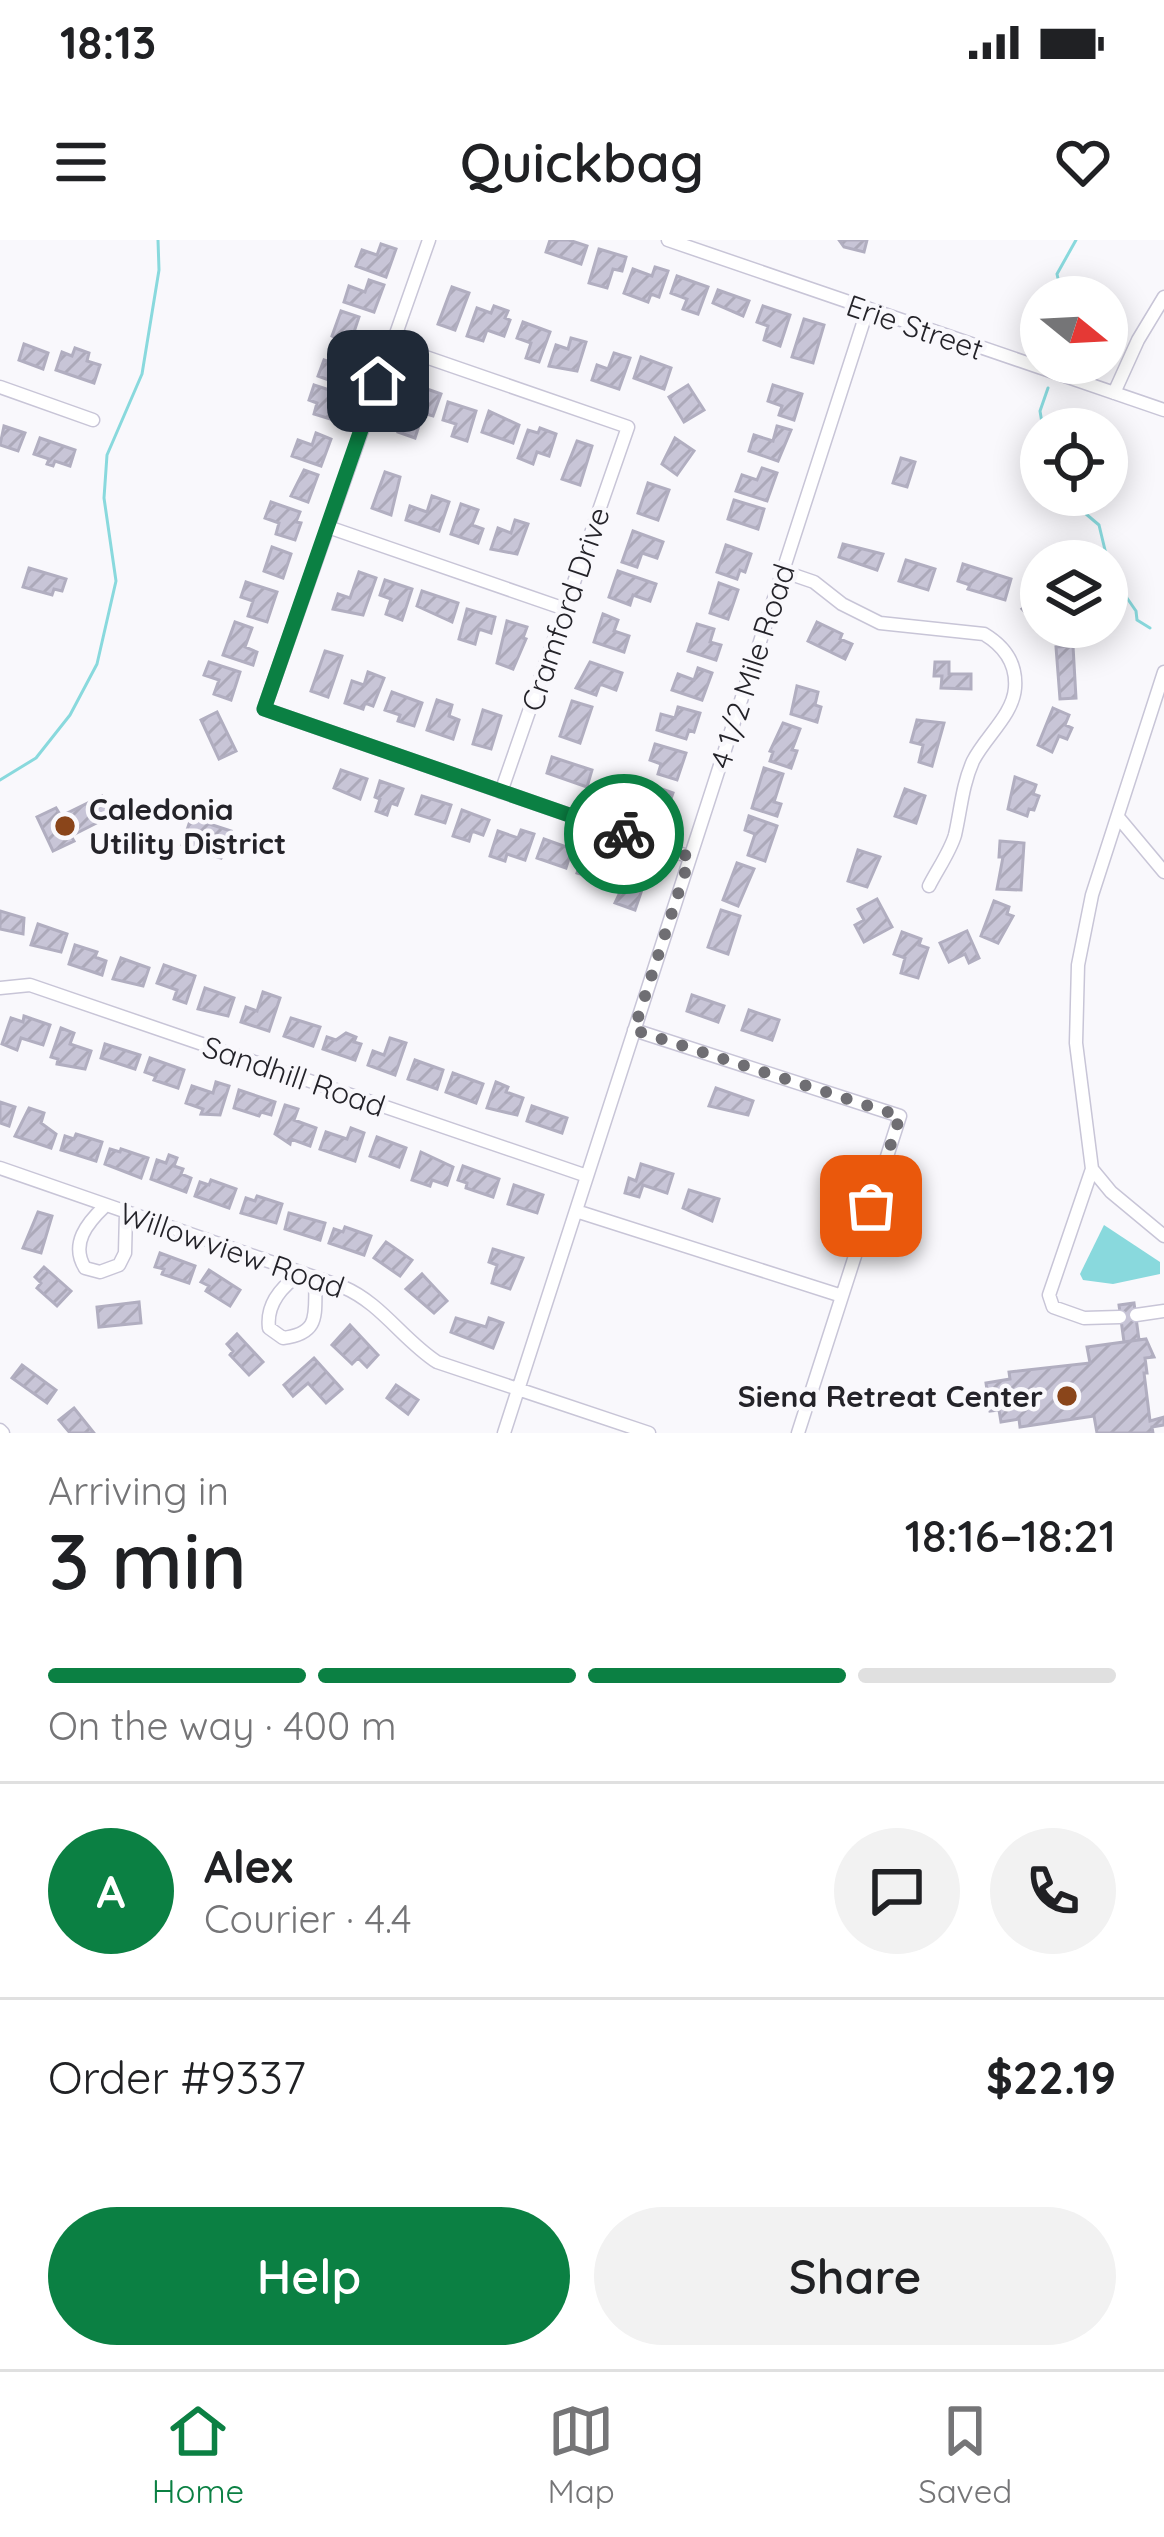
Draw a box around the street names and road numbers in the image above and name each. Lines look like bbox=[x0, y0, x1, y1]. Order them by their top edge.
street label: Erie Street bbox=[842, 286, 988, 368]
street label: Cramford Drive bbox=[512, 502, 618, 716]
street label: 4 1/2 Mile Road bbox=[701, 559, 803, 773]
street label: Sandhill Road bbox=[198, 1027, 390, 1125]
street label: Willowview Road bbox=[115, 1194, 349, 1306]

